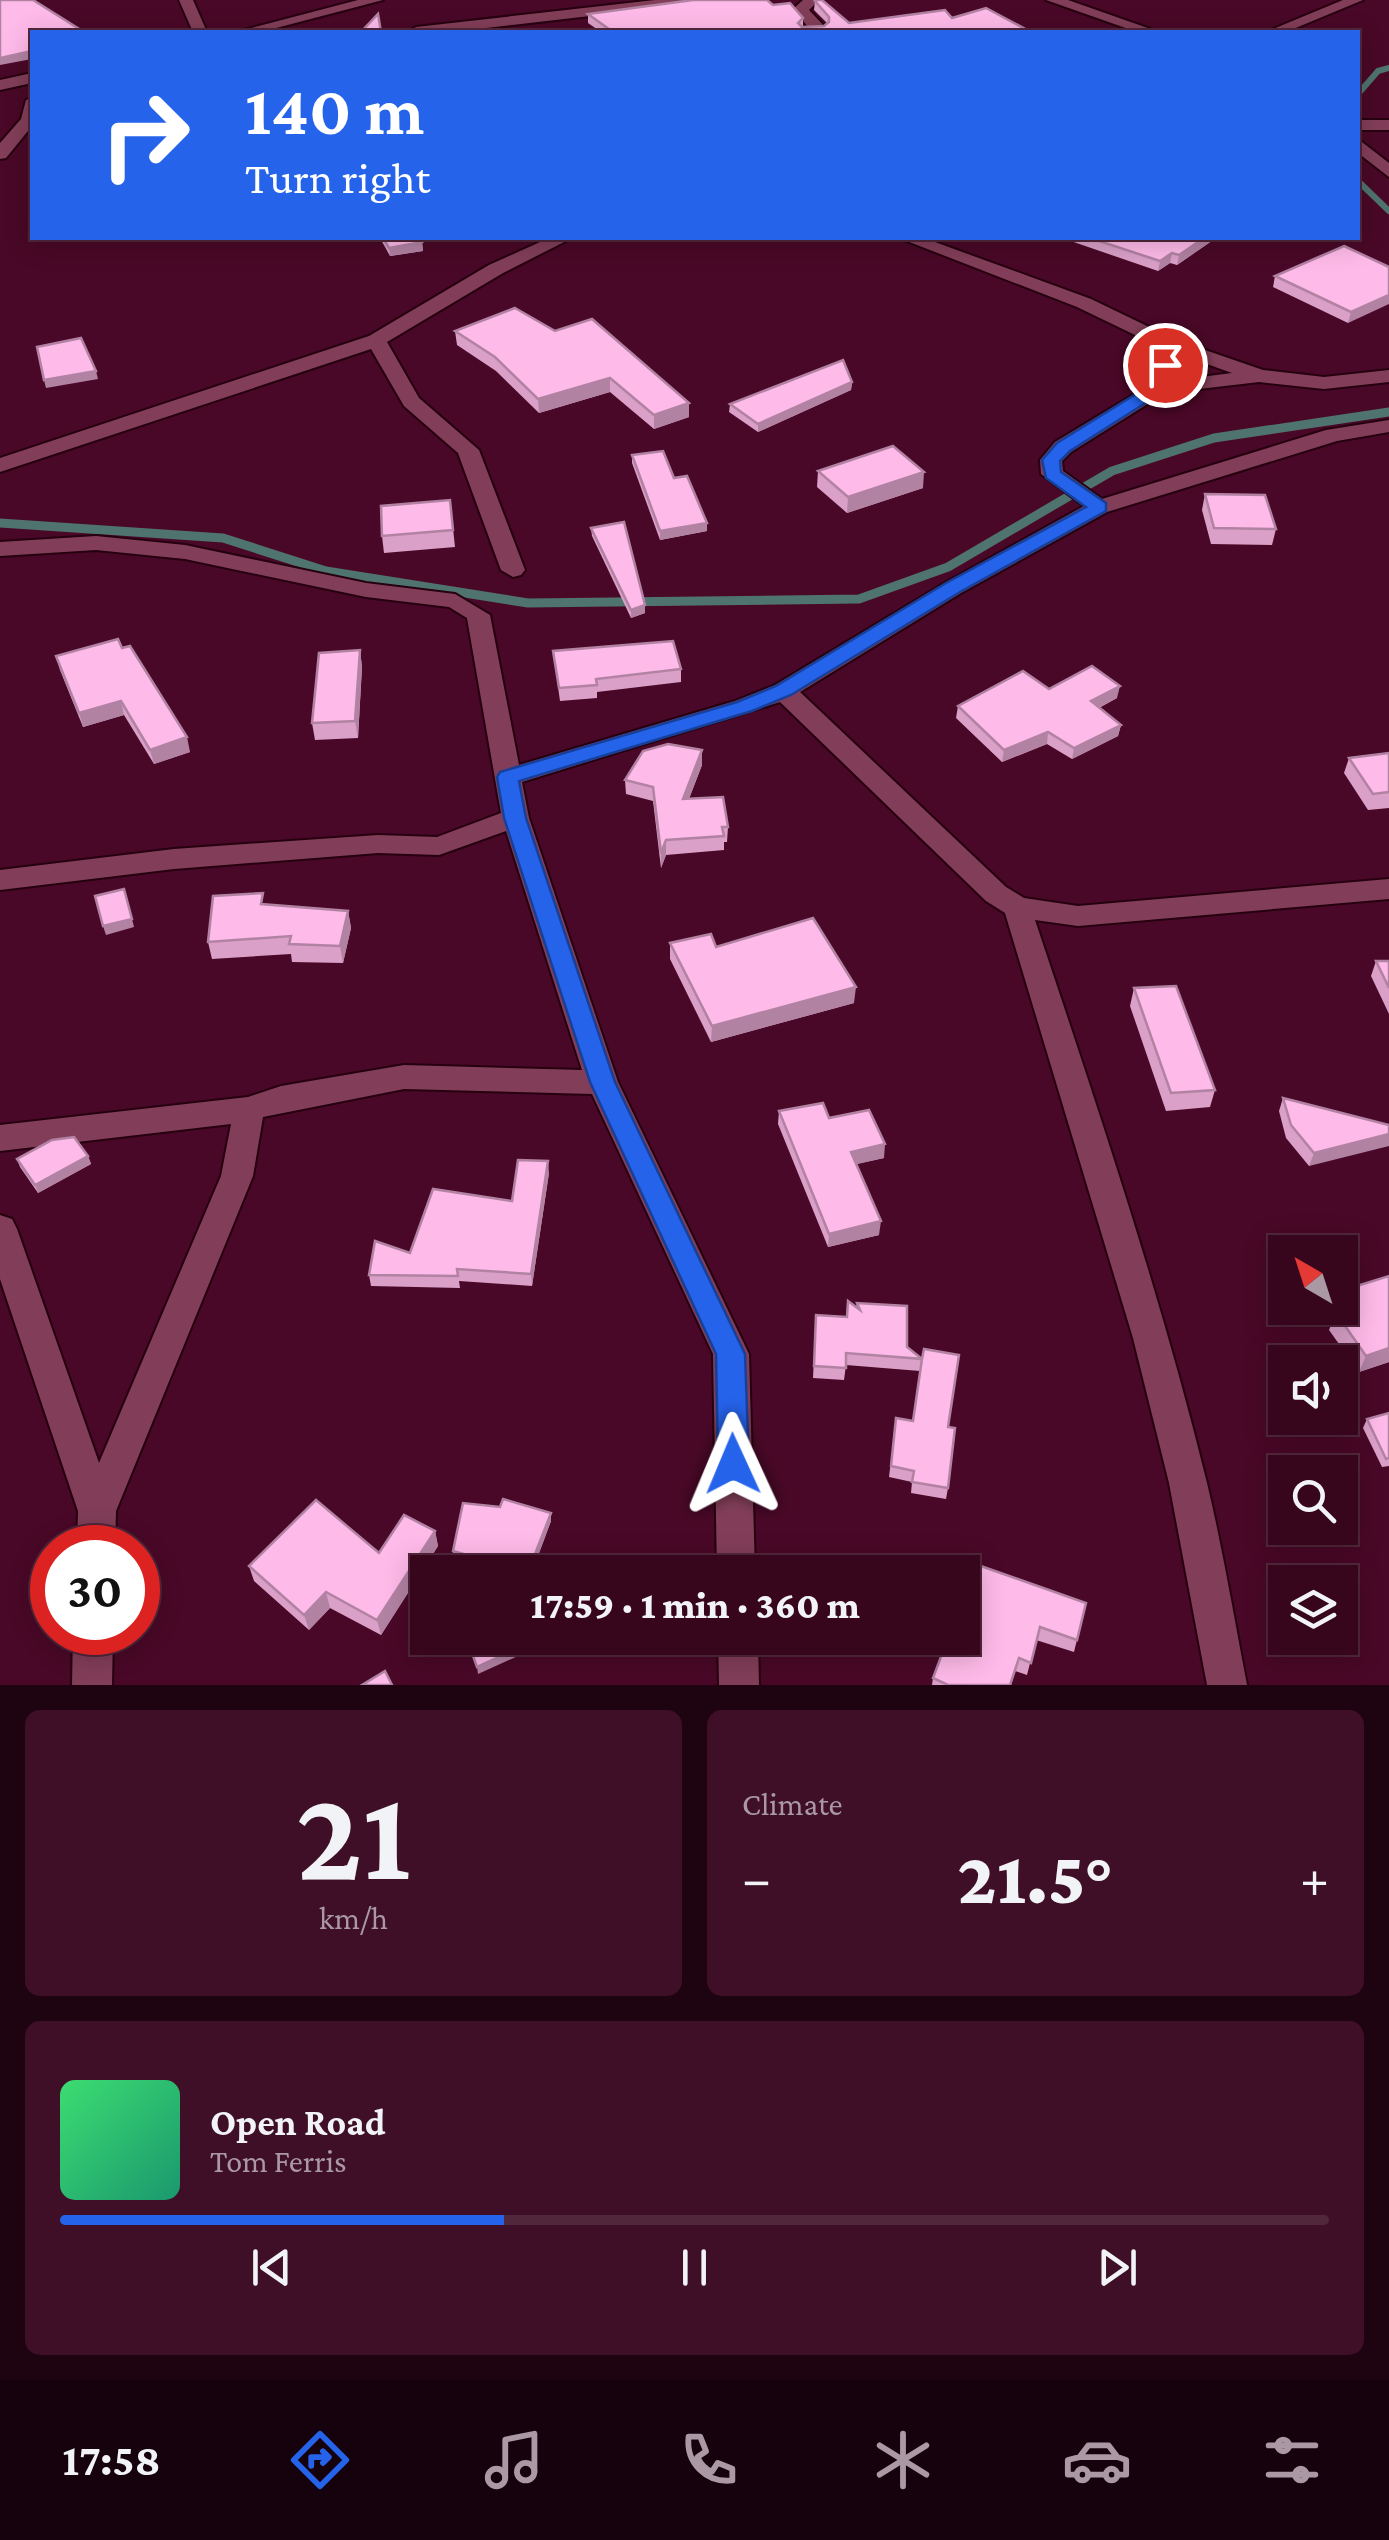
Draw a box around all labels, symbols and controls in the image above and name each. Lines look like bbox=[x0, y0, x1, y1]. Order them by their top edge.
icon: right bbox=[80, 70, 210, 200]
text: 140 m bbox=[245, 71, 424, 149]
text: Turn right bbox=[245, 153, 430, 203]
pin bbox=[1123, 323, 1208, 408]
icon: arrive bbox=[1138, 338, 1193, 393]
north arrow bbox=[1268, 1235, 1358, 1325]
map controls bbox=[1268, 1235, 1358, 1655]
button: sound bbox=[1268, 1345, 1358, 1435]
position arrow bbox=[681, 1412, 785, 1516]
button: search bbox=[1268, 1455, 1358, 1545]
speed limit sign: 30 bbox=[30, 1525, 160, 1655]
button: layers bbox=[1268, 1565, 1358, 1655]
text: 17:59 · 1 min · 360 m bbox=[530, 1584, 860, 1626]
text: 21 bbox=[296, 1762, 411, 1907]
text: Climate bbox=[742, 1786, 843, 1822]
text: 21.5° bbox=[957, 1836, 1114, 1919]
text: − bbox=[742, 1848, 771, 1909]
text: + bbox=[1300, 1848, 1329, 1909]
text: km/h bbox=[319, 1900, 388, 1936]
text: Open Road bbox=[210, 2101, 386, 2143]
text: Tom Ferris bbox=[210, 2143, 347, 2179]
icon: previous bbox=[244, 2240, 299, 2295]
icon: pause bbox=[667, 2240, 722, 2295]
icon: next bbox=[1090, 2240, 1145, 2295]
icon: directions bbox=[285, 2425, 355, 2495]
icon: music bbox=[479, 2425, 549, 2495]
icon: phone bbox=[674, 2425, 744, 2495]
icon: climate bbox=[868, 2425, 938, 2495]
icon: car bbox=[1062, 2425, 1132, 2495]
icon: filters bbox=[1257, 2425, 1327, 2495]
text: 17:58 bbox=[62, 2435, 161, 2485]

